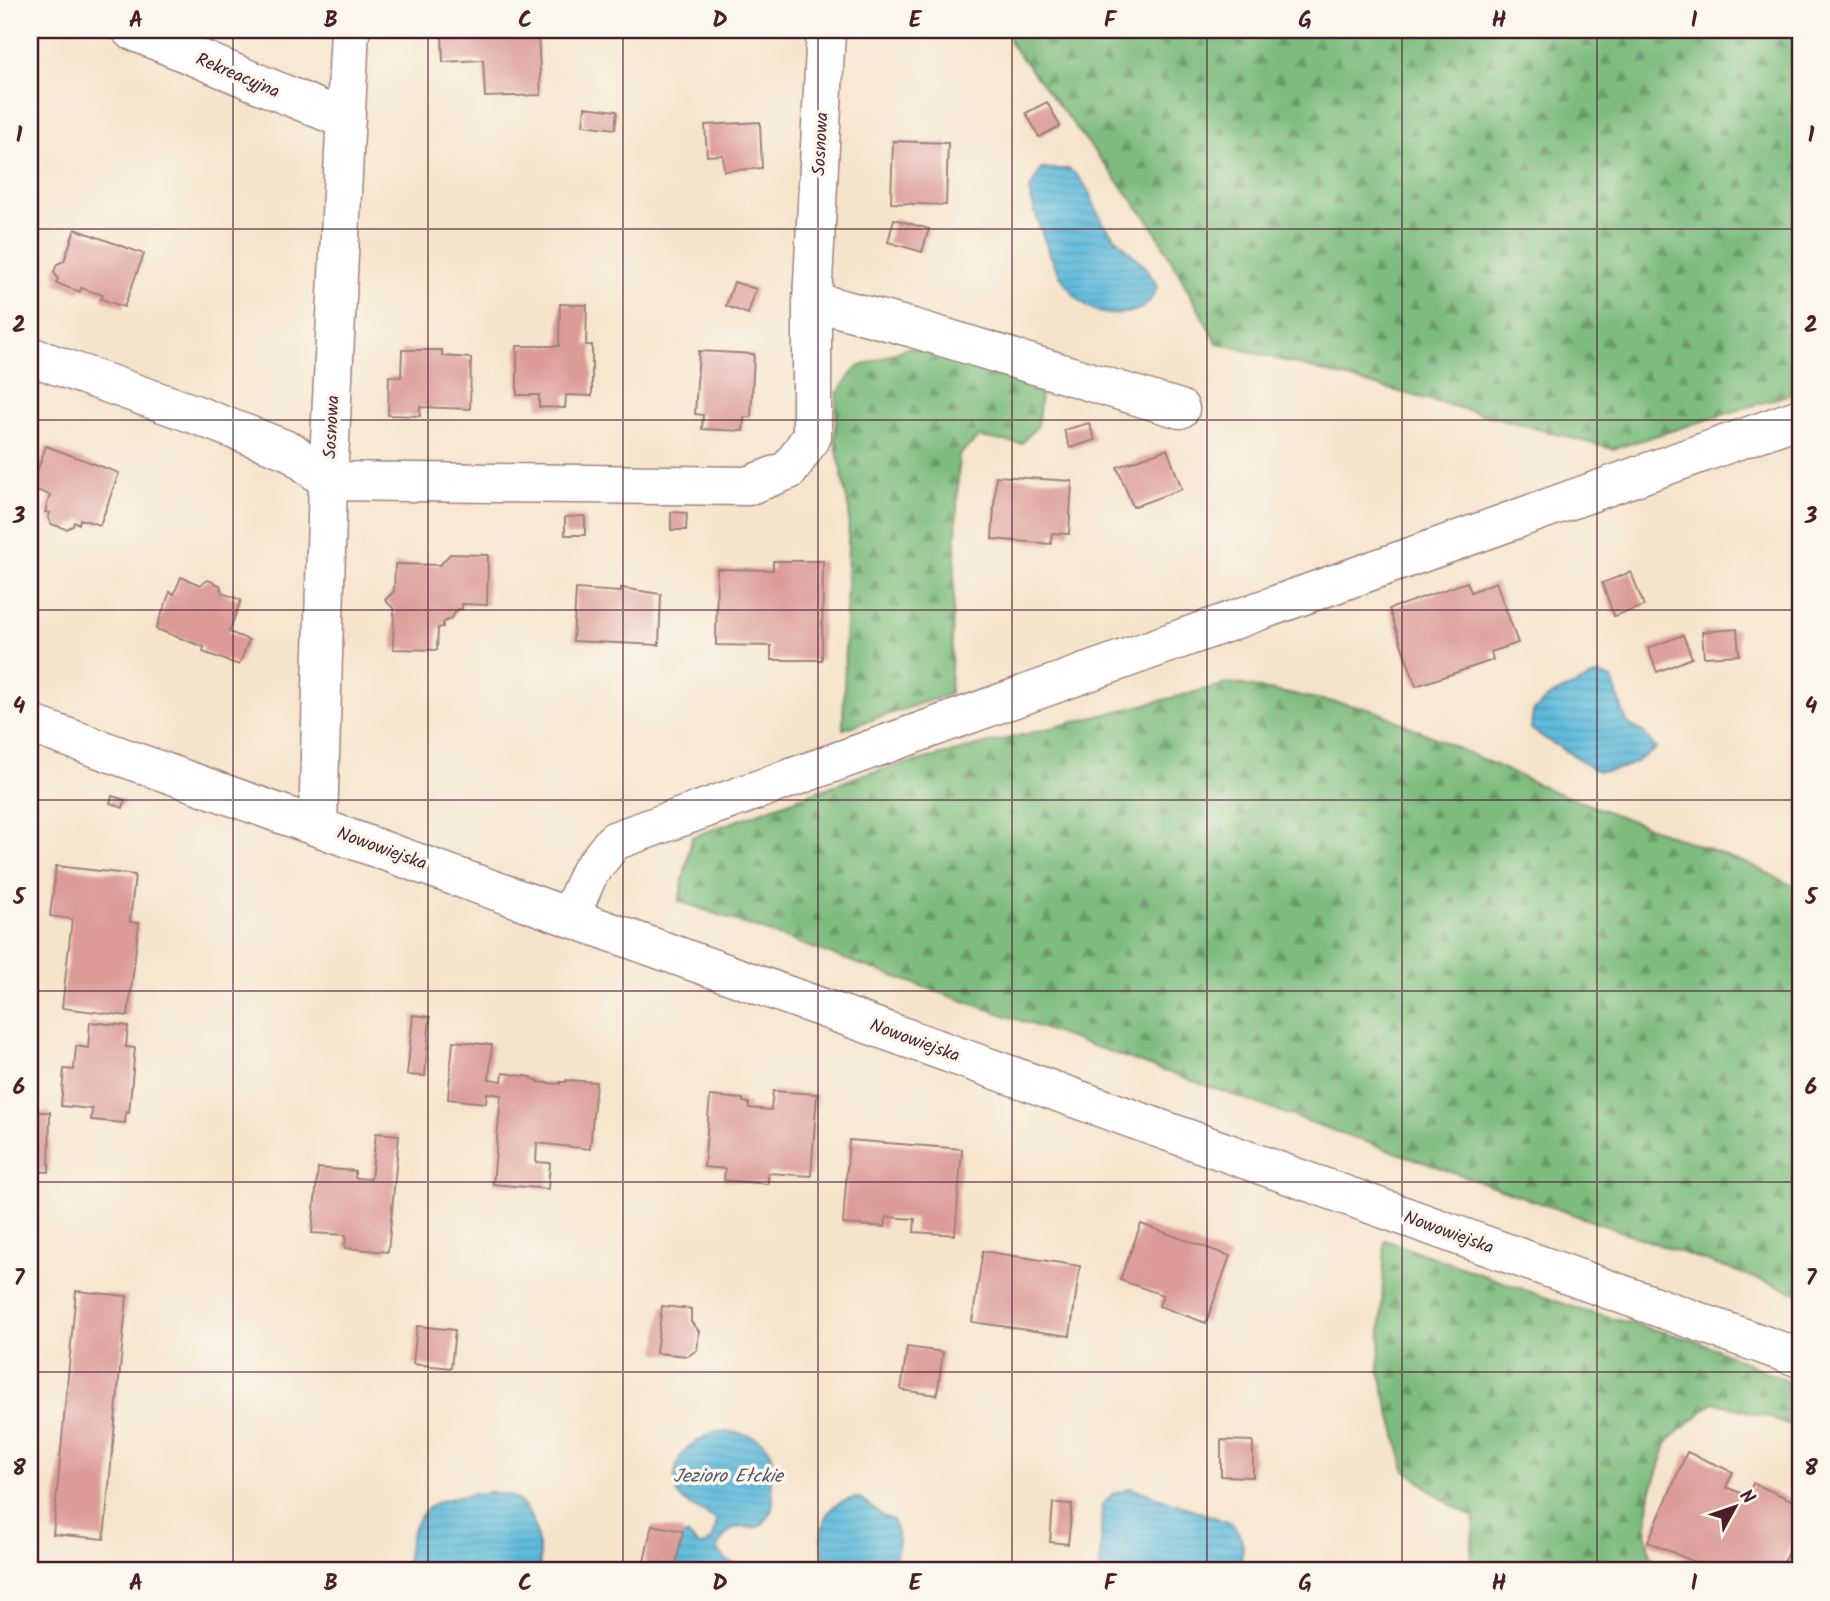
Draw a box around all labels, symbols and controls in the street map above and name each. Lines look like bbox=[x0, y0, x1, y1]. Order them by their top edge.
text: A bbox=[129, 3, 143, 39]
text: B bbox=[324, 3, 338, 39]
text: C bbox=[518, 3, 532, 39]
text: D bbox=[712, 3, 728, 39]
text: E bbox=[909, 3, 923, 39]
text: F bbox=[1104, 3, 1118, 39]
text: G bbox=[1298, 3, 1312, 39]
text: H bbox=[1492, 3, 1507, 39]
text: I bbox=[1690, 3, 1698, 39]
street label: Rekreacyjna bbox=[191, 46, 284, 107]
street label: Sosnowa bbox=[805, 112, 838, 177]
text: 1 bbox=[16, 118, 23, 154]
text: 1 bbox=[1808, 118, 1815, 154]
text: 2 bbox=[12, 308, 26, 344]
text: 2 bbox=[1804, 308, 1818, 344]
street label: Sosnowa bbox=[316, 395, 349, 460]
text: 3 bbox=[12, 499, 26, 535]
text: 3 bbox=[1804, 499, 1818, 535]
text: 4 bbox=[13, 689, 26, 725]
text: 4 bbox=[1805, 689, 1818, 725]
street label: Nowowiejska bbox=[332, 820, 431, 879]
text: 5 bbox=[12, 880, 27, 916]
text: 5 bbox=[1804, 880, 1819, 916]
street label: Nowowiejska bbox=[865, 1012, 964, 1071]
text: 6 bbox=[13, 1070, 25, 1106]
text: 6 bbox=[1805, 1070, 1817, 1106]
street label: Nowowiejska bbox=[1399, 1204, 1498, 1263]
text: 7 bbox=[14, 1261, 26, 1297]
text: 7 bbox=[1806, 1261, 1818, 1297]
text: 8 bbox=[12, 1451, 26, 1487]
text: 8 bbox=[1804, 1451, 1818, 1487]
water label: Jezioro Ełckie bbox=[673, 1462, 785, 1492]
north arrow bbox=[1700, 1472, 1770, 1542]
text: N bbox=[1731, 1483, 1762, 1512]
text: A bbox=[129, 1566, 143, 1601]
text: B bbox=[324, 1566, 338, 1601]
text: C bbox=[518, 1566, 532, 1601]
text: D bbox=[712, 1566, 728, 1601]
text: E bbox=[909, 1566, 923, 1601]
text: F bbox=[1104, 1566, 1118, 1601]
text: G bbox=[1298, 1566, 1312, 1601]
text: H bbox=[1492, 1566, 1507, 1601]
text: I bbox=[1690, 1566, 1698, 1601]

